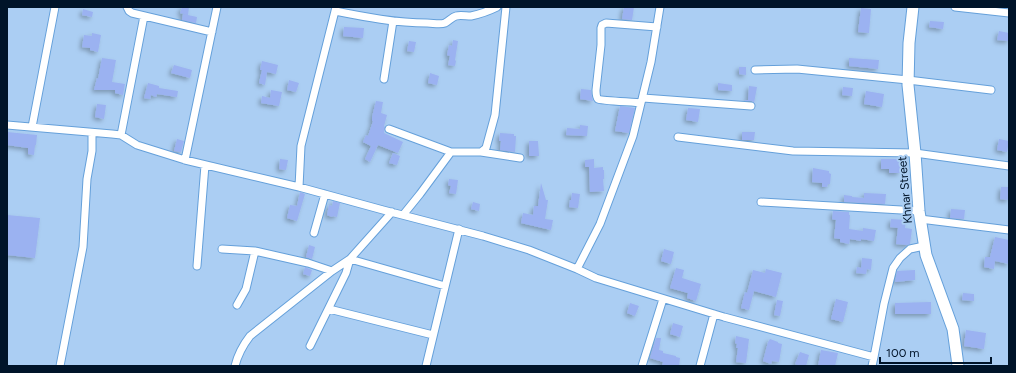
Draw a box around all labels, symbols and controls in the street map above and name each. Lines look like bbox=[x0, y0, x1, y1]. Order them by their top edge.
street label: Khnar Street bbox=[895, 155, 915, 224]
scale bar bbox=[880, 339, 991, 365]
text: 100 m bbox=[886, 346, 920, 360]

